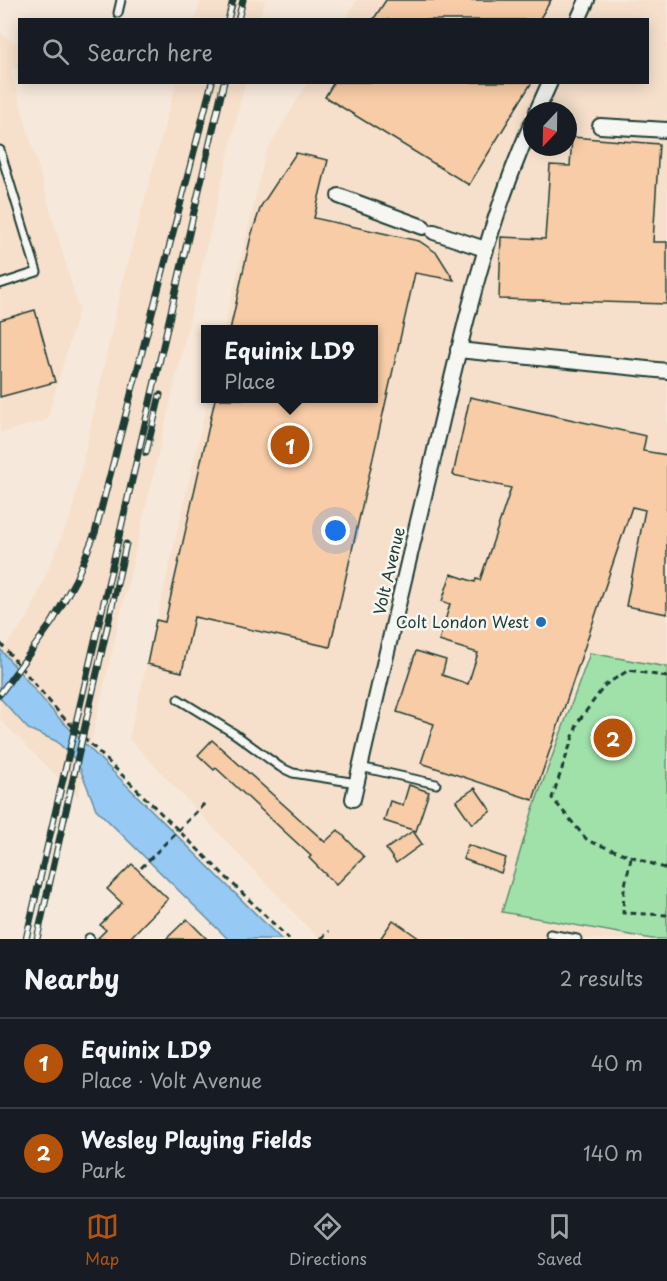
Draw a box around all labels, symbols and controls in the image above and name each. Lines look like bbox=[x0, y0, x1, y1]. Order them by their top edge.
search box bbox=[18, 18, 649, 84]
icon: search bbox=[39, 35, 72, 68]
text: Search here bbox=[87, 35, 213, 68]
north arrow bbox=[523, 102, 577, 156]
popup bbox=[201, 325, 378, 403]
text: Equinix LD9 bbox=[224, 333, 355, 366]
text: Place bbox=[224, 366, 275, 396]
pin: 1 bbox=[270, 422, 310, 468]
your location bbox=[321, 516, 350, 545]
street label: Volt Avenue bbox=[366, 524, 410, 617]
place label: Colt London West bbox=[396, 609, 529, 633]
marker: Colt London West bbox=[534, 615, 548, 629]
pin: 2 bbox=[594, 716, 632, 760]
text: Nearby bbox=[24, 959, 119, 998]
text: 2 results bbox=[560, 963, 643, 993]
text: Equinix LD9 bbox=[81, 1032, 212, 1065]
text: 1 bbox=[39, 1048, 48, 1078]
text: 40 m bbox=[591, 1048, 643, 1078]
text: Place · Volt Avenue bbox=[81, 1065, 262, 1095]
text: Wesley Playing Fields bbox=[81, 1122, 312, 1155]
text: 2 bbox=[36, 1138, 51, 1168]
text: 140 m bbox=[583, 1138, 643, 1168]
text: Park bbox=[81, 1155, 126, 1185]
tab: Map bbox=[85, 1210, 119, 1270]
tab: Directions bbox=[289, 1210, 367, 1270]
tab: Saved bbox=[537, 1210, 582, 1270]

